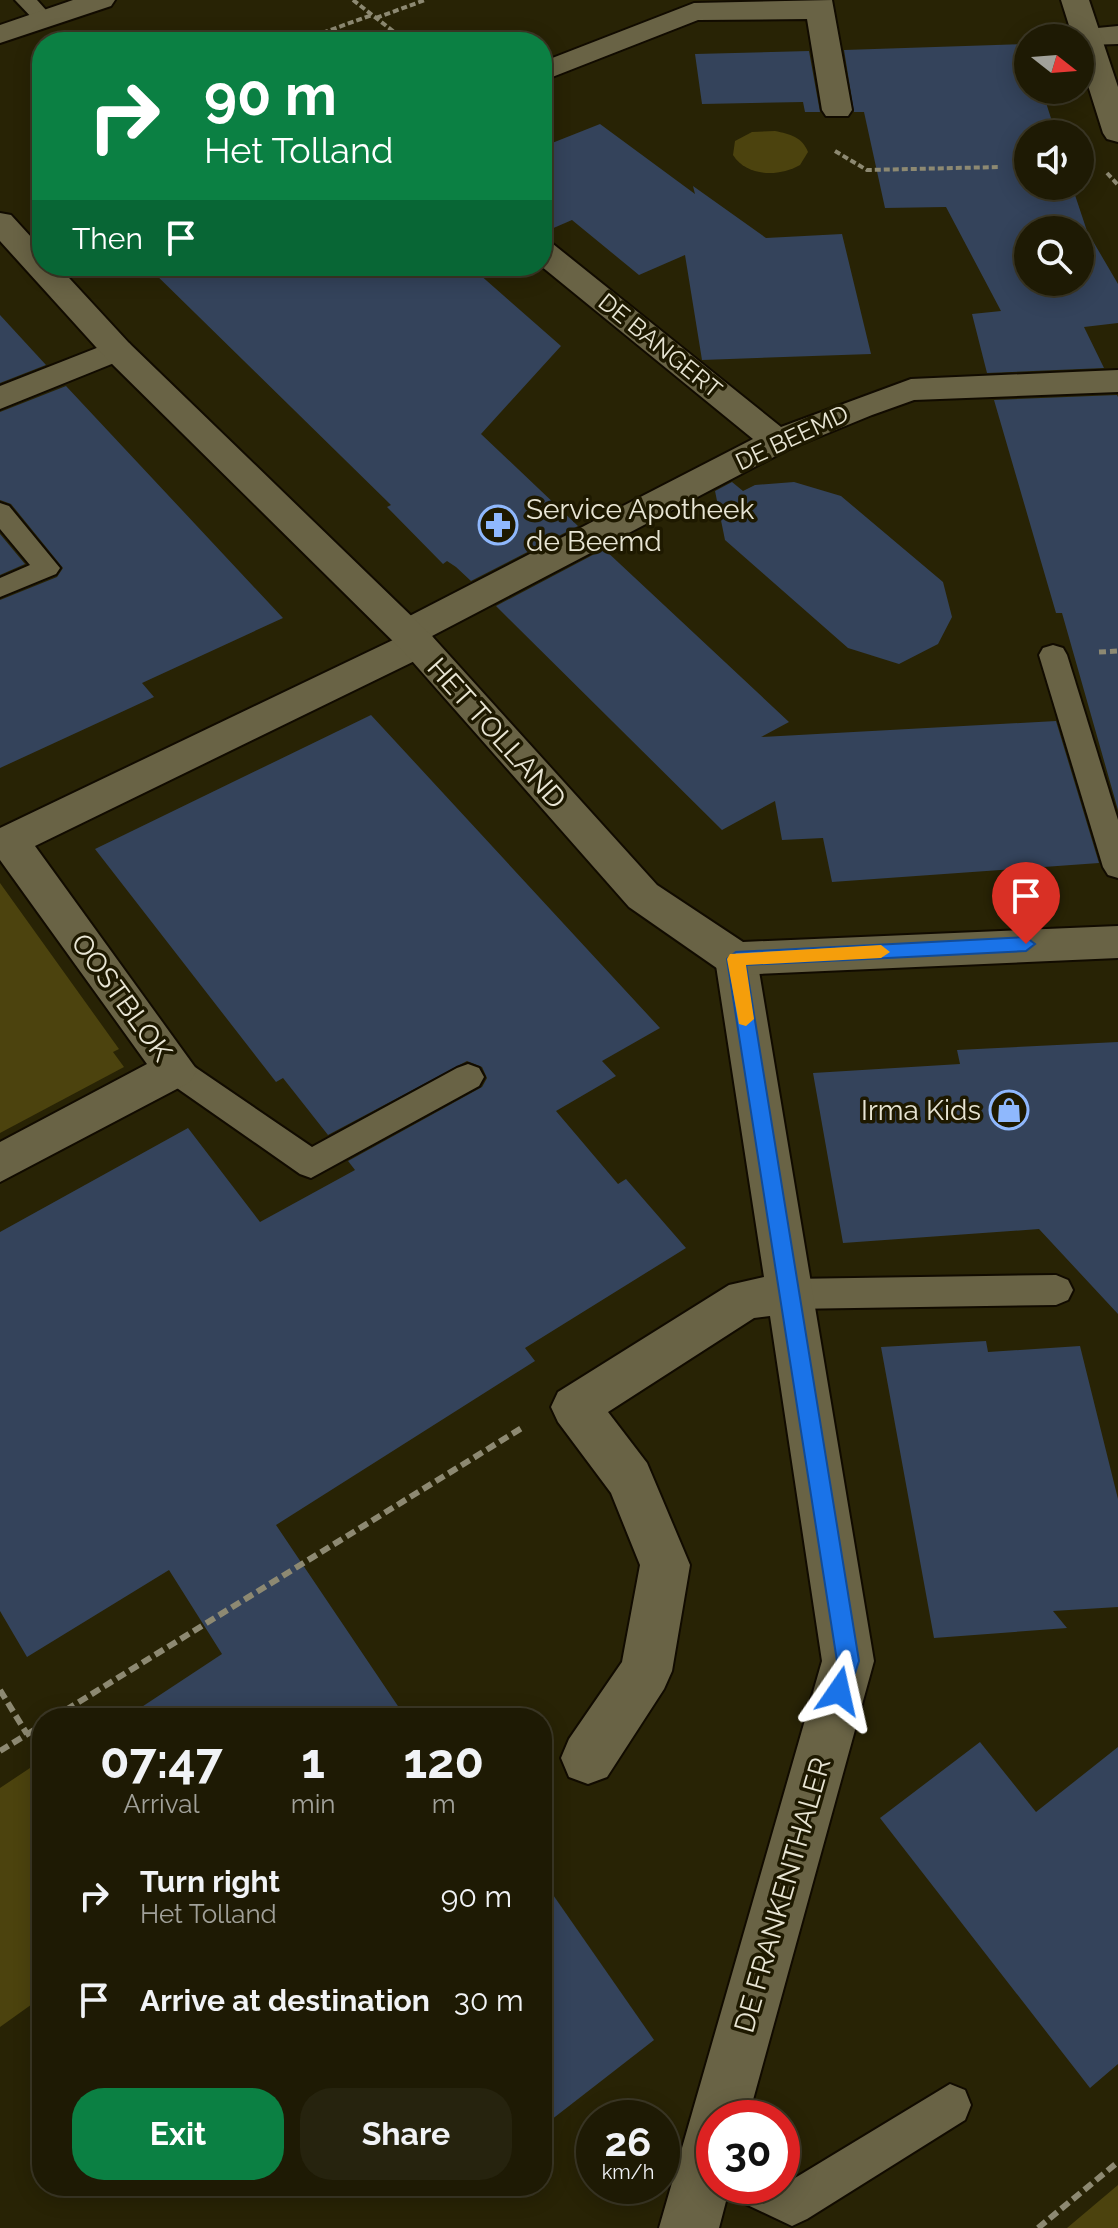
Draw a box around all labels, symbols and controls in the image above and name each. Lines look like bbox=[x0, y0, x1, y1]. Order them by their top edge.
north arrow bbox=[1014, 24, 1094, 104]
map controls bbox=[1014, 24, 1094, 296]
text: 90 m bbox=[204, 62, 337, 128]
icon: right bbox=[72, 64, 176, 168]
button: sound bbox=[1014, 120, 1094, 200]
text: Het Tolland bbox=[204, 129, 393, 171]
icon: arrive bbox=[159, 216, 203, 260]
button: search bbox=[1014, 216, 1094, 296]
text: Then bbox=[72, 221, 143, 256]
street label: DE BANGERT bbox=[593, 287, 728, 404]
street label: DE BEEMD bbox=[731, 399, 853, 476]
place label: Service Apotheek de Beemd bbox=[526, 493, 754, 558]
pharmacy icon: Service Apotheek de Beemd bbox=[477, 504, 519, 546]
street label: HET TOLLAND bbox=[420, 651, 573, 815]
pin bbox=[992, 862, 1060, 944]
icon: arrive bbox=[1004, 874, 1048, 918]
street label: OOSTBLOK bbox=[64, 927, 179, 1067]
shop icon: Irma Kids bbox=[988, 1089, 1030, 1131]
place label: Irma Kids bbox=[861, 1094, 981, 1127]
position arrow bbox=[797, 1649, 881, 1733]
text: 07:47 bbox=[100, 1733, 223, 1789]
text: 1 bbox=[301, 1733, 325, 1789]
text: 120 bbox=[404, 1733, 484, 1789]
street label: DE FRANKENTHALER bbox=[727, 1754, 838, 2036]
text: Arrival bbox=[123, 1789, 200, 1819]
text: min bbox=[291, 1789, 336, 1819]
text: m bbox=[432, 1789, 456, 1819]
text: Turn right bbox=[140, 1864, 280, 1899]
icon: right bbox=[72, 1874, 116, 1918]
text: 90 m bbox=[441, 1879, 512, 1914]
text: Het Tolland bbox=[140, 1899, 277, 1929]
icon: arrive bbox=[72, 1978, 116, 2022]
text: Arrive at destination bbox=[140, 1983, 430, 2018]
text: 30 m bbox=[454, 1983, 523, 2018]
button: Exit bbox=[72, 2088, 284, 2180]
button: Share bbox=[300, 2088, 512, 2180]
speed limit sign: 30 bbox=[696, 2100, 800, 2204]
text: 26 bbox=[605, 2118, 651, 2165]
text: km/h bbox=[602, 2160, 654, 2184]

